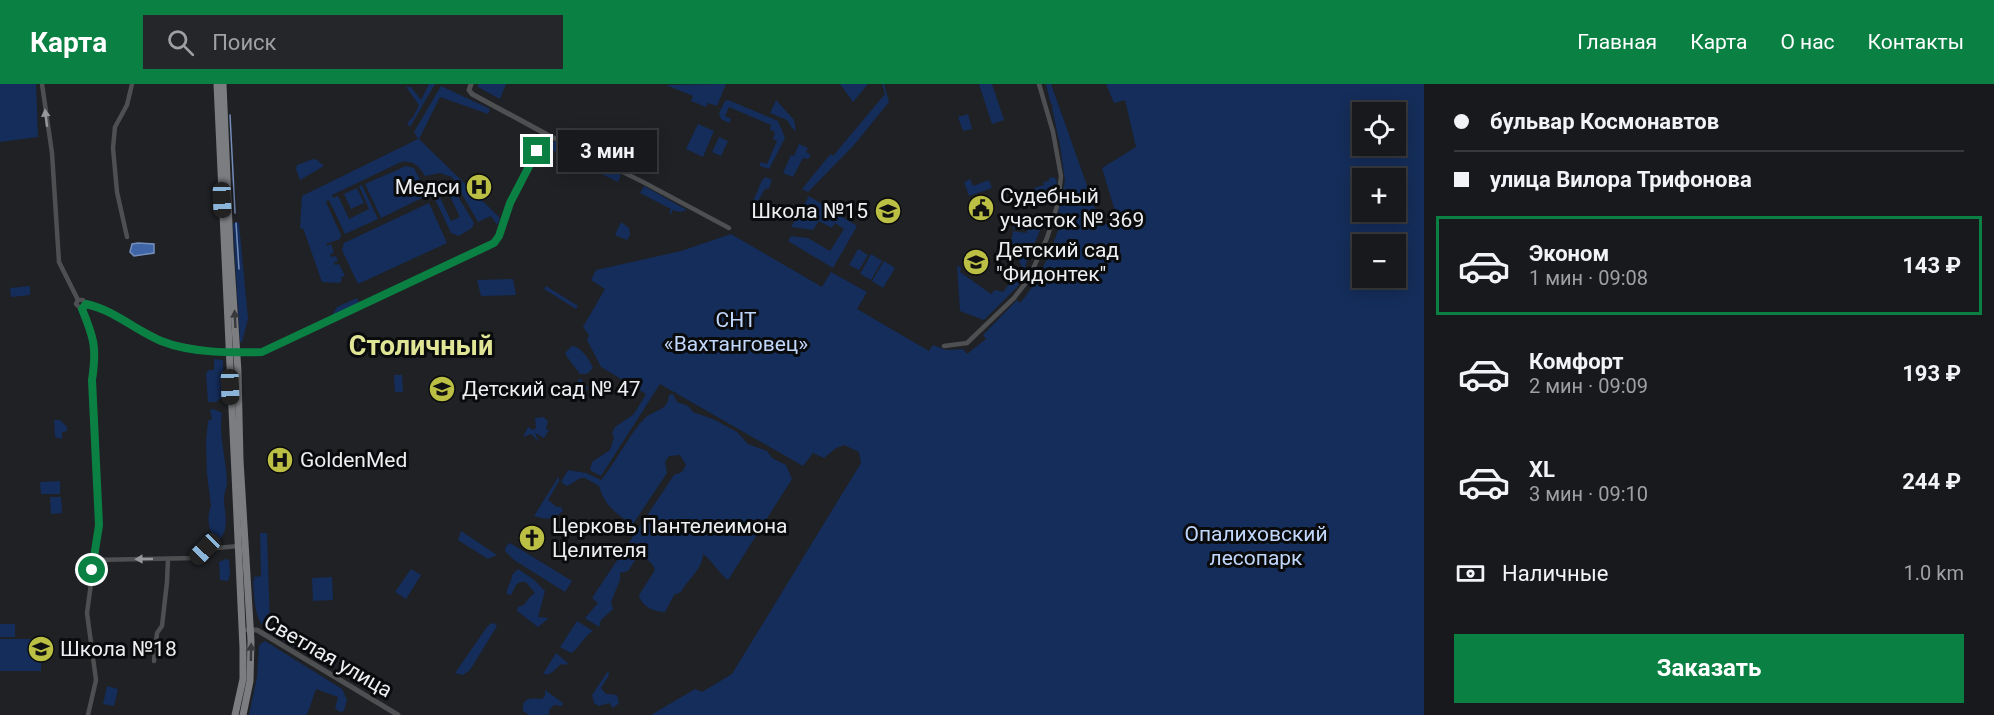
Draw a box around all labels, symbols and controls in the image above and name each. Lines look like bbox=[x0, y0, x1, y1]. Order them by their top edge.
search box bbox=[143, 15, 563, 69]
text: Карта bbox=[30, 26, 107, 59]
icon: search bbox=[164, 26, 197, 59]
text: Поиск bbox=[212, 30, 277, 55]
text: Главная bbox=[1577, 30, 1657, 54]
text: Карта bbox=[1690, 30, 1747, 54]
text: О нас bbox=[1780, 30, 1835, 54]
text: Контакты bbox=[1868, 30, 1964, 54]
map controls bbox=[1352, 102, 1406, 288]
button: locate bbox=[1352, 102, 1406, 156]
one-way arrow bbox=[41, 109, 51, 128]
text: бульвар Космонавтов bbox=[1490, 109, 1719, 134]
callout: 3 мин bbox=[558, 130, 657, 172]
route end bbox=[523, 137, 550, 164]
text: 3 мин bbox=[580, 139, 635, 163]
text: улица Вилора Трифонова bbox=[1490, 167, 1752, 192]
button: + bbox=[1352, 168, 1406, 222]
hospital icon: Медси bbox=[464, 172, 494, 202]
place label: Медси bbox=[395, 175, 460, 199]
car bbox=[212, 182, 232, 218]
place label: Судебный участок № 369 bbox=[1000, 184, 1144, 232]
public building icon: Судебный участок № 369 bbox=[966, 193, 996, 223]
school or university icon: Школа №15 bbox=[873, 196, 903, 226]
place label: Школа №15 bbox=[751, 199, 868, 223]
button: − bbox=[1352, 234, 1406, 288]
place label: Детский сад "Фидонтек" bbox=[996, 238, 1119, 286]
icon: car bbox=[1457, 239, 1511, 293]
text: Эконом bbox=[1529, 241, 1609, 266]
school or university icon: Детский сад "Фидонтек" bbox=[961, 247, 991, 277]
text: 143 ₽ bbox=[1902, 253, 1961, 278]
text: 1 мин · 09:08 bbox=[1529, 266, 1648, 290]
park label: СНТ «Вахтанговец» bbox=[664, 308, 808, 356]
one-way arrow bbox=[231, 310, 240, 329]
district label: Столичный bbox=[349, 330, 493, 362]
icon: car bbox=[1457, 347, 1511, 401]
text: Комфорт bbox=[1529, 349, 1624, 374]
text: 193 ₽ bbox=[1902, 361, 1961, 386]
car bbox=[220, 369, 240, 405]
school or university icon: Детский сад № 47 bbox=[427, 374, 457, 404]
text: 2 мин · 09:09 bbox=[1529, 374, 1648, 398]
place label: Детский сад № 47 bbox=[462, 377, 641, 401]
hospital icon: GoldenMed bbox=[265, 445, 295, 475]
place label: GoldenMed bbox=[300, 448, 407, 472]
icon: car bbox=[1457, 455, 1511, 509]
text: XL bbox=[1529, 457, 1555, 482]
text: 244 ₽ bbox=[1902, 469, 1961, 494]
text: 3 мин · 09:10 bbox=[1529, 482, 1648, 506]
place label: Церковь Пантелеимона Целителя bbox=[552, 514, 787, 562]
park label: Опалиховский лесопарк bbox=[1184, 522, 1328, 570]
church icon: Церковь Пантелеимона Целителя bbox=[517, 523, 547, 553]
car bbox=[186, 530, 224, 568]
one-way arrow bbox=[135, 554, 154, 564]
route start bbox=[78, 556, 105, 583]
icon: cash bbox=[1454, 557, 1487, 590]
text: Наличные bbox=[1502, 561, 1608, 586]
text: 1.0 km bbox=[1904, 561, 1964, 585]
street label: Светлая улица bbox=[260, 610, 396, 702]
school or university icon: Школа №18 bbox=[26, 634, 56, 664]
button: Заказать bbox=[1454, 634, 1964, 703]
place label: Школа №18 bbox=[60, 637, 177, 661]
one-way arrow bbox=[246, 642, 256, 661]

